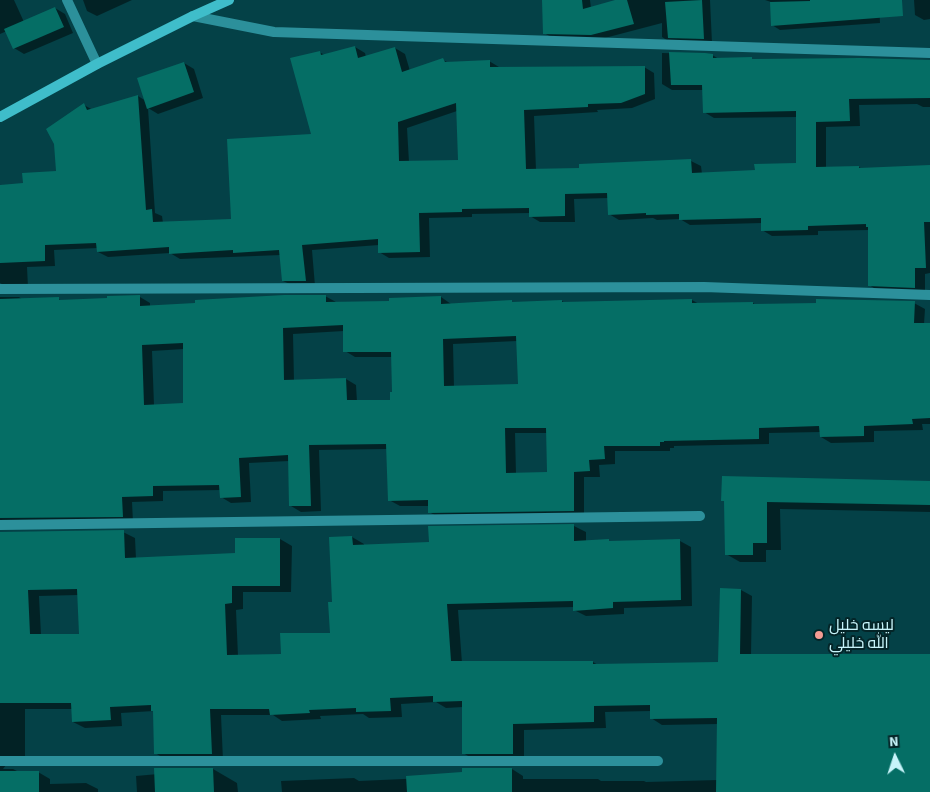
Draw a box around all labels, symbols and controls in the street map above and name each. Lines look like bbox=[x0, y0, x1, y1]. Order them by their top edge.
place label: ليسه خليل الله خليلي bbox=[829, 616, 894, 654]
marker: ليسه خليل الله خليلي bbox=[813, 629, 825, 641]
north arrow bbox=[870, 732, 920, 782]
text: N bbox=[889, 732, 899, 752]

